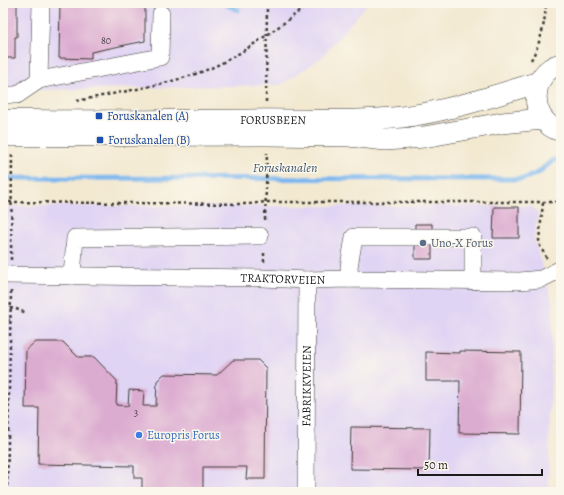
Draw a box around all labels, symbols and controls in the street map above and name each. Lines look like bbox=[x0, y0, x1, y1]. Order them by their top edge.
house number: 80 bbox=[101, 34, 111, 47]
place label: Foruskanalen (A) bbox=[107, 108, 189, 124]
marker: Foruskanalen (A) bbox=[94, 111, 104, 121]
street label: FORUSBEEN bbox=[240, 112, 306, 128]
place label: Foruskanalen (B) bbox=[108, 132, 190, 148]
marker: Foruskanalen (B) bbox=[95, 135, 105, 145]
water label: Foruskanalen bbox=[253, 159, 317, 176]
place label: Uno-X Forus bbox=[431, 235, 493, 251]
marker: Uno-X Forus bbox=[418, 238, 428, 248]
street label: TRAKTORVEIEN bbox=[241, 270, 326, 288]
street label: FABRIKKVEIEN bbox=[298, 345, 315, 427]
house number: 3 bbox=[134, 406, 138, 419]
place label: Europris Forus bbox=[147, 427, 220, 443]
marker: Europris Forus bbox=[134, 430, 144, 440]
scale bar bbox=[418, 451, 542, 477]
text: 50 m bbox=[424, 457, 448, 473]

